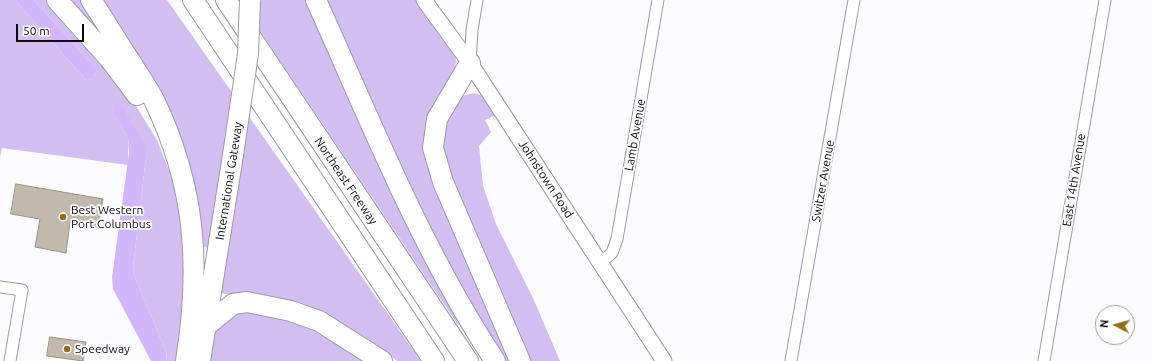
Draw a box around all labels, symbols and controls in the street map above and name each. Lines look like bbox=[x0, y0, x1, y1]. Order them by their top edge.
scale bar bbox=[18, 16, 86, 42]
text: 50 m bbox=[23, 24, 50, 37]
street label: Lamb Avenue bbox=[622, 98, 648, 172]
street label: International Gateway bbox=[213, 121, 245, 241]
street label: East 14th Avenue bbox=[1060, 133, 1088, 227]
street label: Northeast Freeway bbox=[311, 135, 381, 227]
street label: Johnstown Road bbox=[515, 137, 577, 221]
street label: Switzer Avenue bbox=[809, 139, 837, 223]
place label: Best Western Port Columbus bbox=[71, 203, 151, 231]
marker: Best Western Port Columbus bbox=[58, 212, 68, 222]
north arrow bbox=[1095, 305, 1135, 345]
text: N bbox=[1098, 319, 1110, 329]
place label: Speedway bbox=[75, 342, 130, 356]
marker: Speedway bbox=[62, 344, 72, 354]

